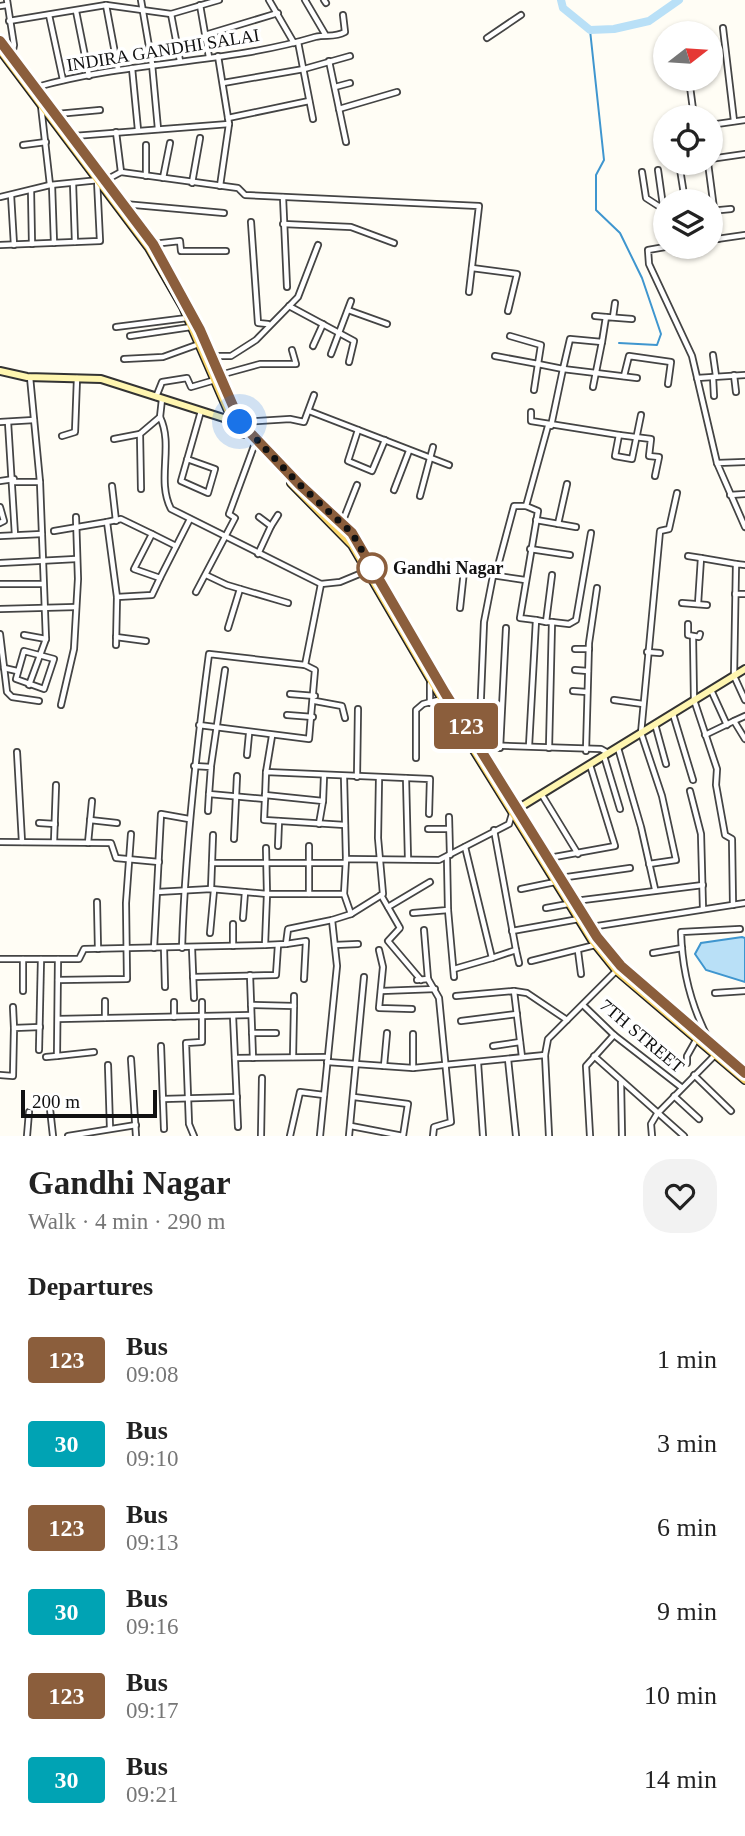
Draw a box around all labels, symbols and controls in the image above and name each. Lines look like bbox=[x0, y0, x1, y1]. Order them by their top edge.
north arrow bbox=[653, 21, 723, 91]
map controls bbox=[653, 21, 723, 259]
street label: INDIRA GANDHI SALAI bbox=[65, 25, 261, 75]
button: locate bbox=[653, 105, 723, 175]
button: layers bbox=[653, 189, 723, 259]
your location bbox=[222, 404, 257, 439]
marker: Gandhi Nagar bbox=[357, 553, 387, 583]
place label: Gandhi Nagar bbox=[393, 558, 504, 578]
line badge: 123 bbox=[426, 703, 506, 749]
text: 123 bbox=[448, 713, 484, 739]
street label: 7TH STREET bbox=[596, 995, 688, 1077]
scale bar bbox=[21, 1087, 158, 1119]
text: 200 m bbox=[32, 1091, 80, 1112]
button: heart bbox=[643, 1159, 717, 1233]
text: Gandhi Nagar bbox=[28, 1165, 231, 1201]
text: Walk · 4 min · 290 m bbox=[28, 1209, 225, 1234]
text: Departures bbox=[28, 1272, 153, 1301]
text: Bus bbox=[126, 1332, 168, 1361]
text: 1 min bbox=[657, 1345, 717, 1374]
text: 123 bbox=[49, 1347, 85, 1373]
text: 09:08 bbox=[126, 1362, 178, 1387]
text: Bus bbox=[126, 1416, 168, 1445]
text: 3 min bbox=[657, 1429, 717, 1458]
text: 30 bbox=[55, 1431, 79, 1457]
text: 09:10 bbox=[126, 1446, 178, 1471]
text: Bus bbox=[126, 1500, 168, 1529]
text: 6 min bbox=[657, 1513, 717, 1542]
text: 123 bbox=[49, 1515, 85, 1541]
text: 09:13 bbox=[126, 1530, 178, 1555]
text: Bus bbox=[126, 1584, 168, 1613]
text: 9 min bbox=[657, 1597, 717, 1626]
text: 30 bbox=[55, 1599, 79, 1625]
text: 09:16 bbox=[126, 1614, 178, 1639]
text: Bus bbox=[126, 1668, 168, 1697]
text: 10 min bbox=[644, 1681, 717, 1710]
text: 123 bbox=[49, 1683, 85, 1709]
text: 09:17 bbox=[126, 1698, 178, 1723]
text: Bus bbox=[126, 1752, 168, 1781]
text: 14 min bbox=[644, 1765, 717, 1794]
text: 30 bbox=[55, 1767, 79, 1793]
text: 09:21 bbox=[126, 1782, 178, 1807]

